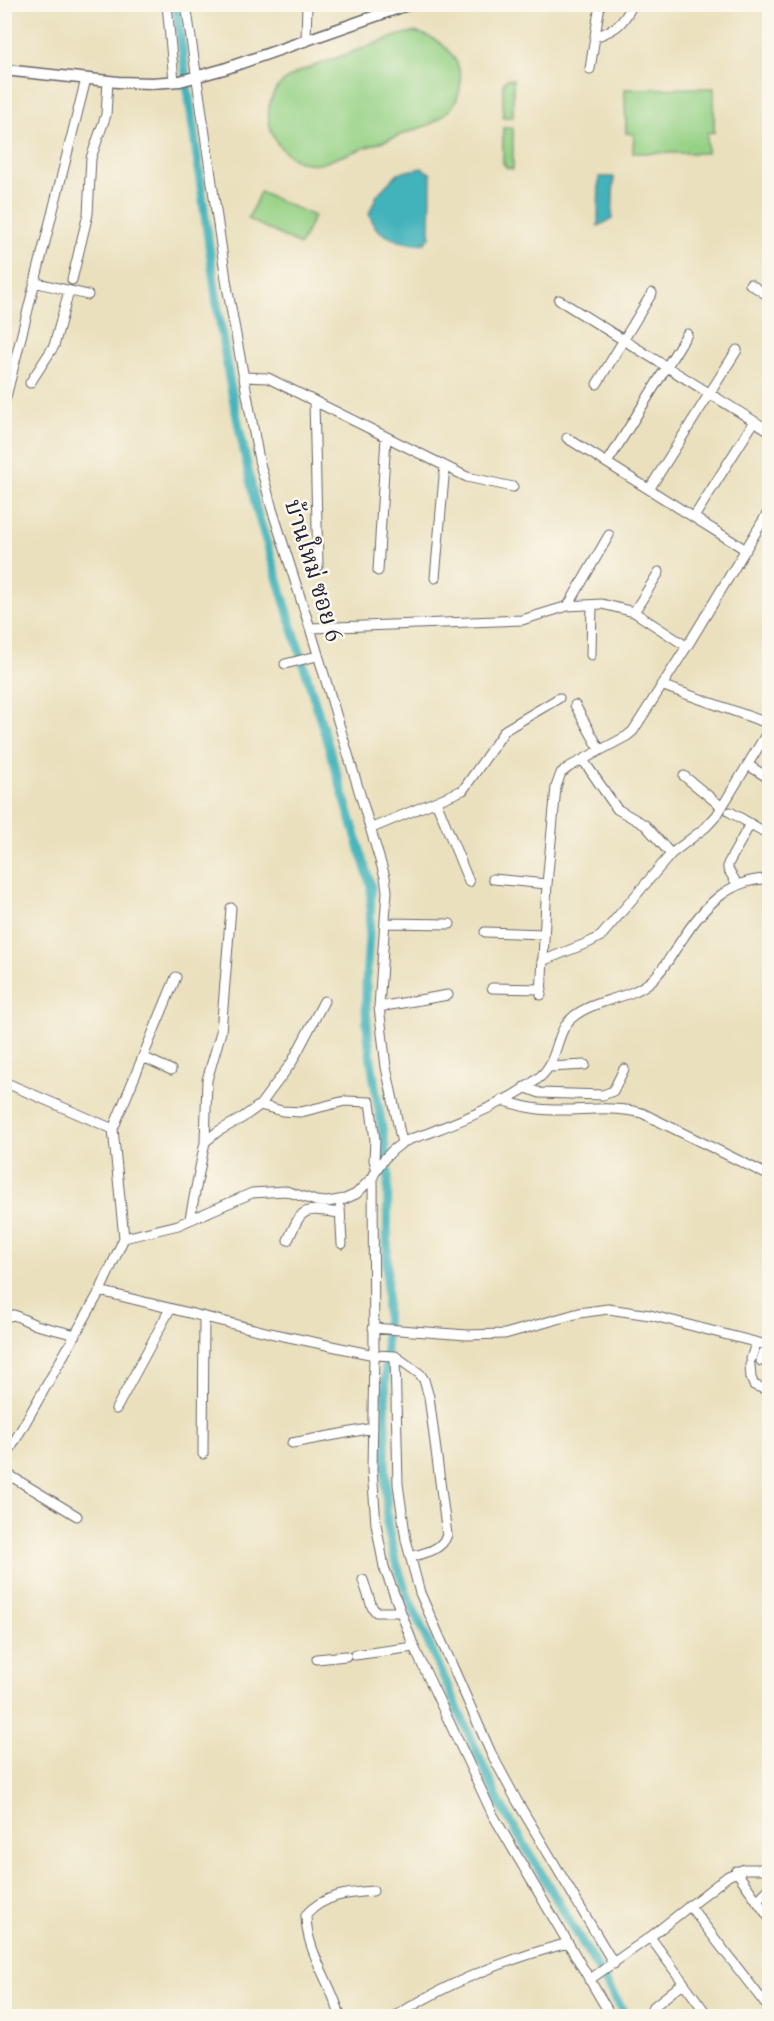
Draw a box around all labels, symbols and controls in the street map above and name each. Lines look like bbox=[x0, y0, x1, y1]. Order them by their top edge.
street label: บ้านใหม่ ซอย 6 bbox=[274, 495, 353, 646]

